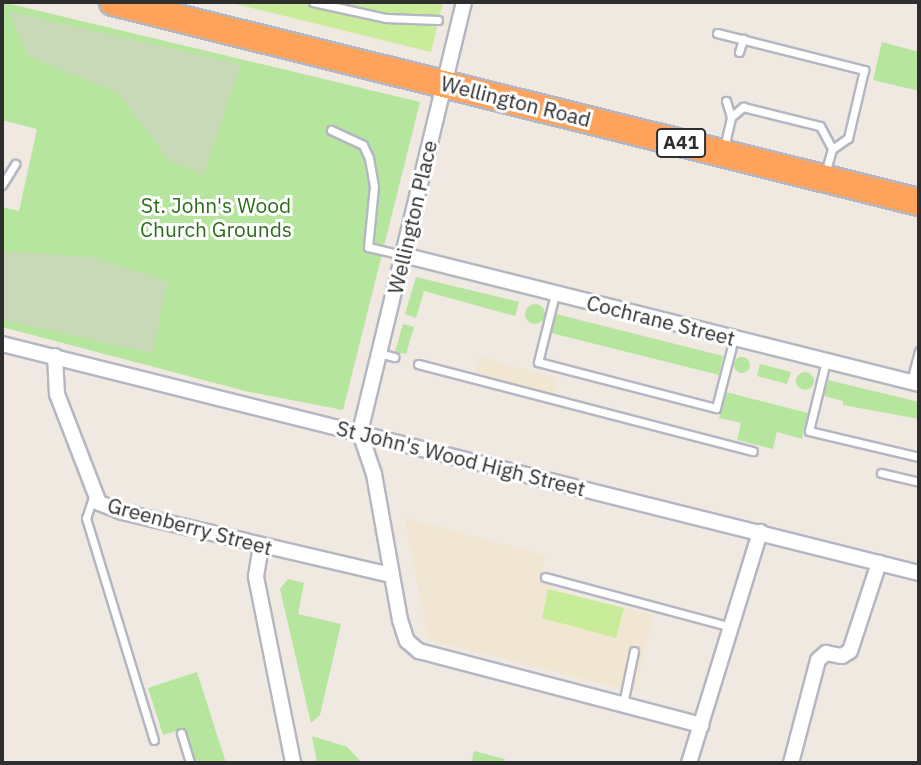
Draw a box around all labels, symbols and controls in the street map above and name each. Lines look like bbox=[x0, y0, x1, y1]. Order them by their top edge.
street label: Wellington Road bbox=[438, 70, 594, 132]
road number: A41 bbox=[655, 127, 707, 158]
street label: Wellington Place bbox=[382, 138, 442, 296]
park label: St. John's Wood Church Grounds bbox=[140, 192, 292, 242]
street label: Cochrane Street bbox=[584, 289, 738, 351]
street label: St John's Wood High Street bbox=[334, 415, 588, 501]
street label: Greenberry Street bbox=[105, 492, 275, 560]

